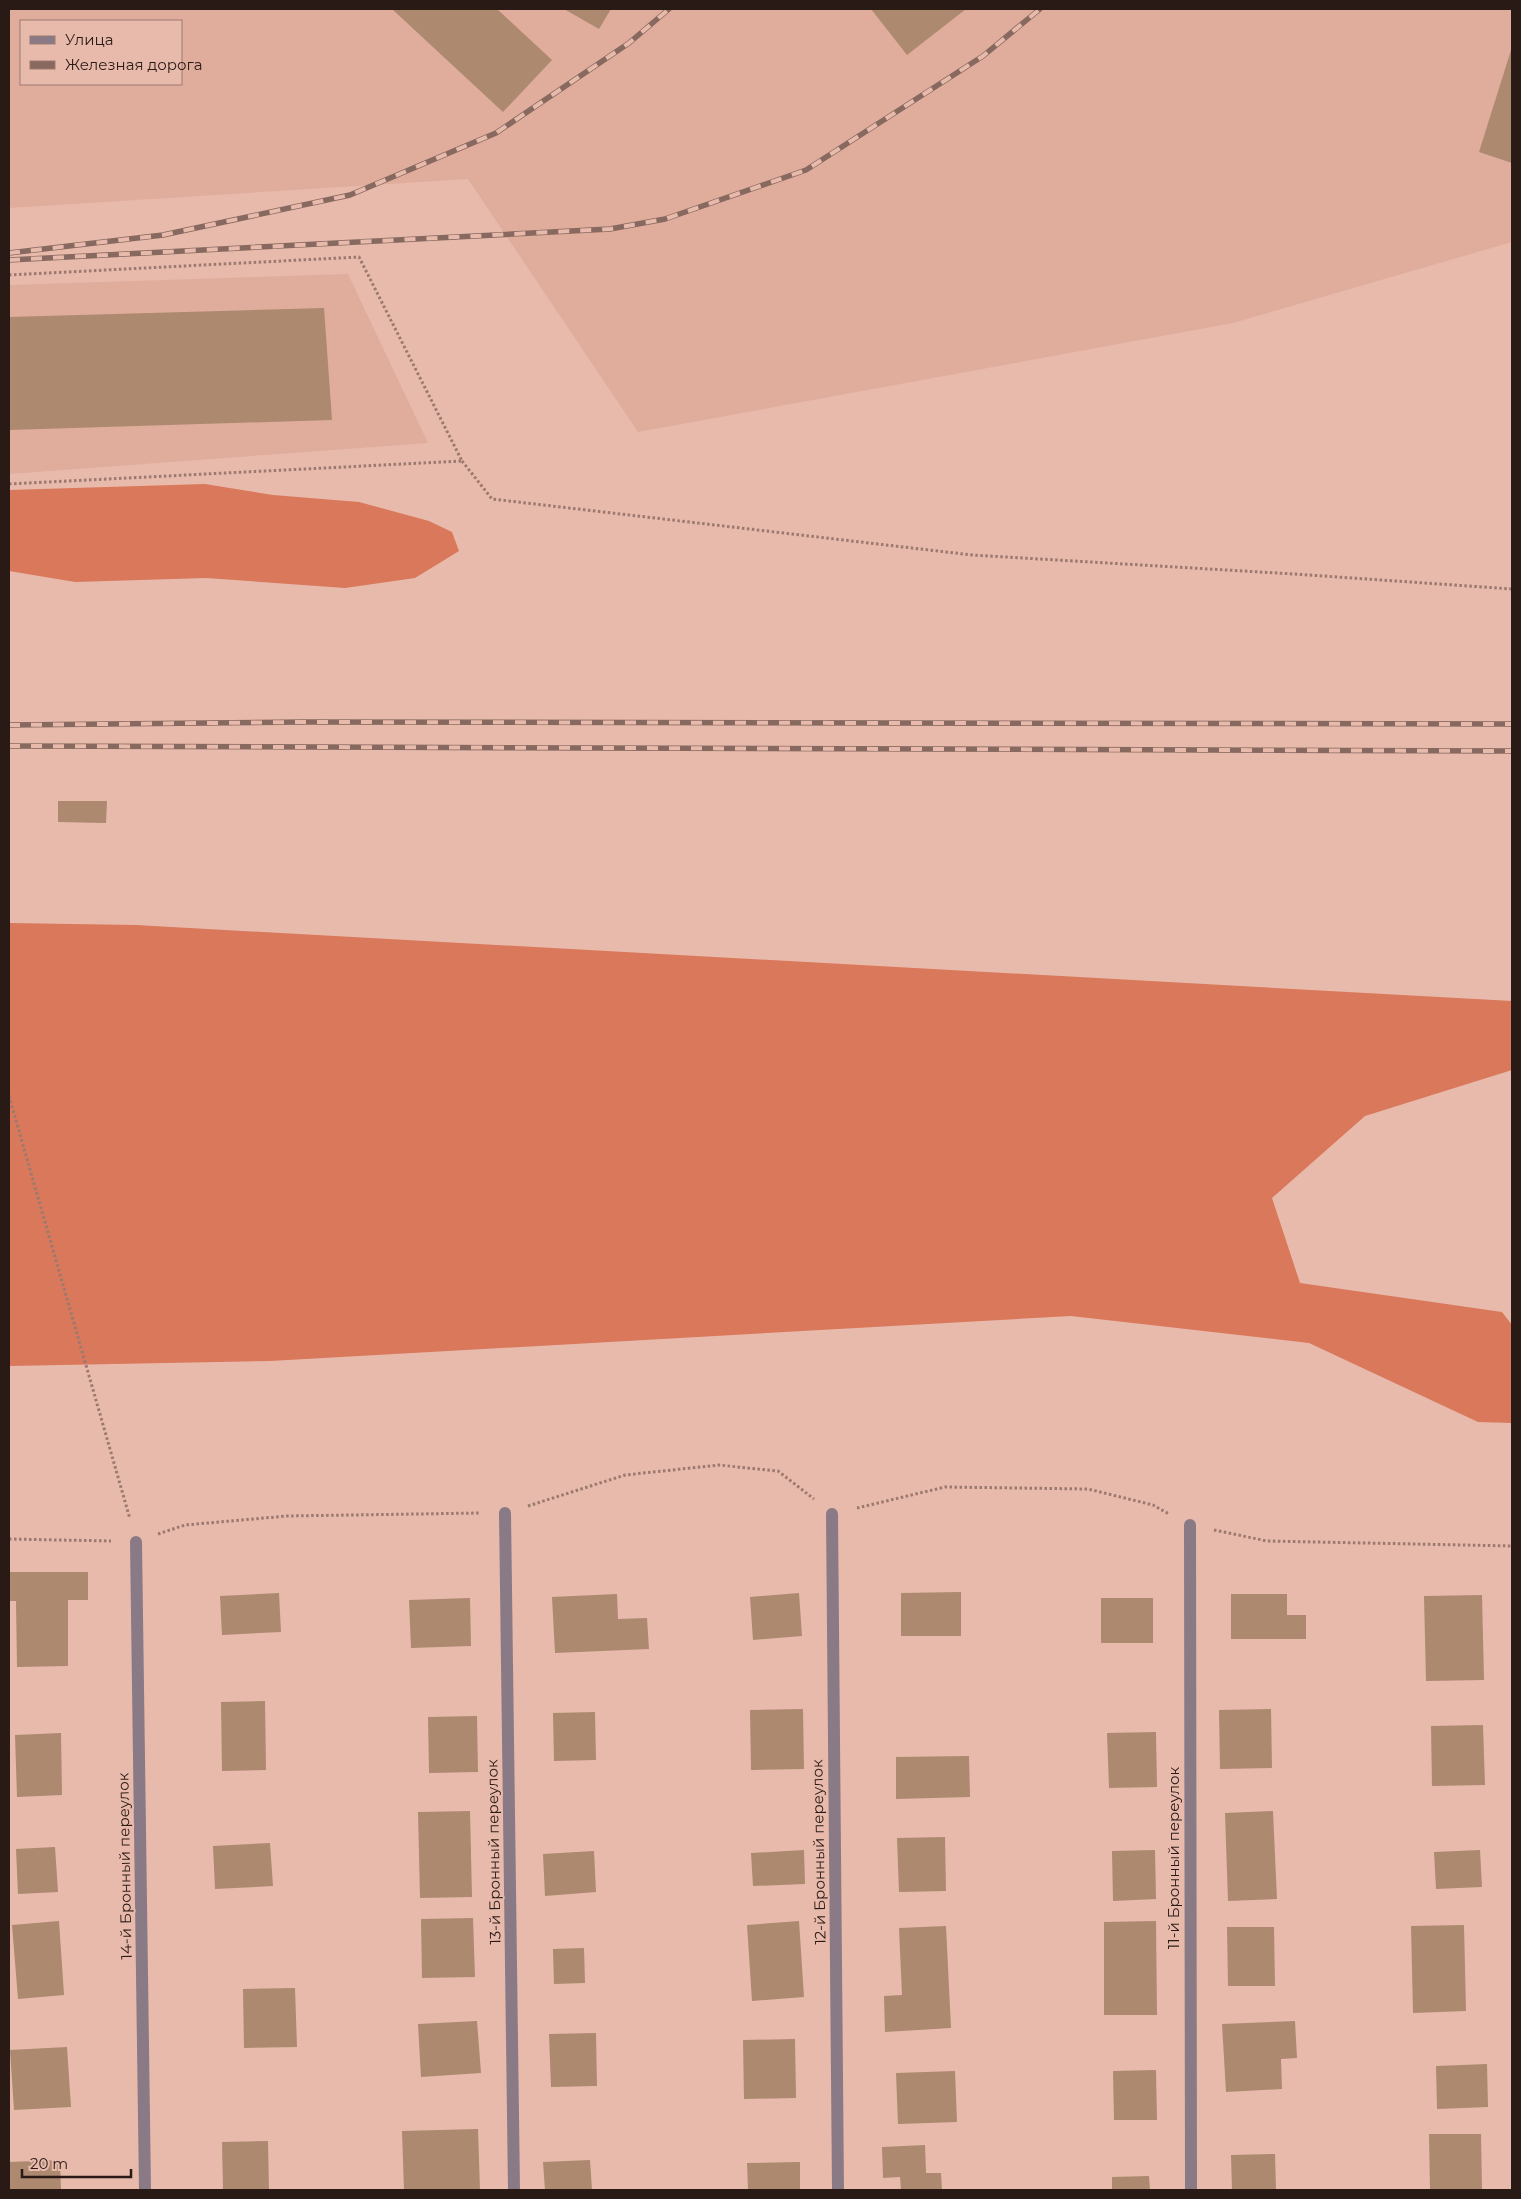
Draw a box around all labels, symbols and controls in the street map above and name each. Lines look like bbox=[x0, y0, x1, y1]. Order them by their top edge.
legend bbox=[20, 20, 182, 85]
text: Улица bbox=[65, 30, 113, 49]
text: Железная дорога bbox=[65, 55, 202, 74]
street label: 13-й Бронный переулок bbox=[482, 1759, 505, 1945]
street label: 12-й Бронный переулок bbox=[807, 1759, 830, 1945]
street label: 11-й Бронный переулок bbox=[1164, 1767, 1183, 1949]
street label: 14-й Бронный переулок bbox=[113, 1772, 136, 1960]
scale bar bbox=[22, 2146, 131, 2178]
text: 20 m bbox=[30, 2154, 68, 2173]

